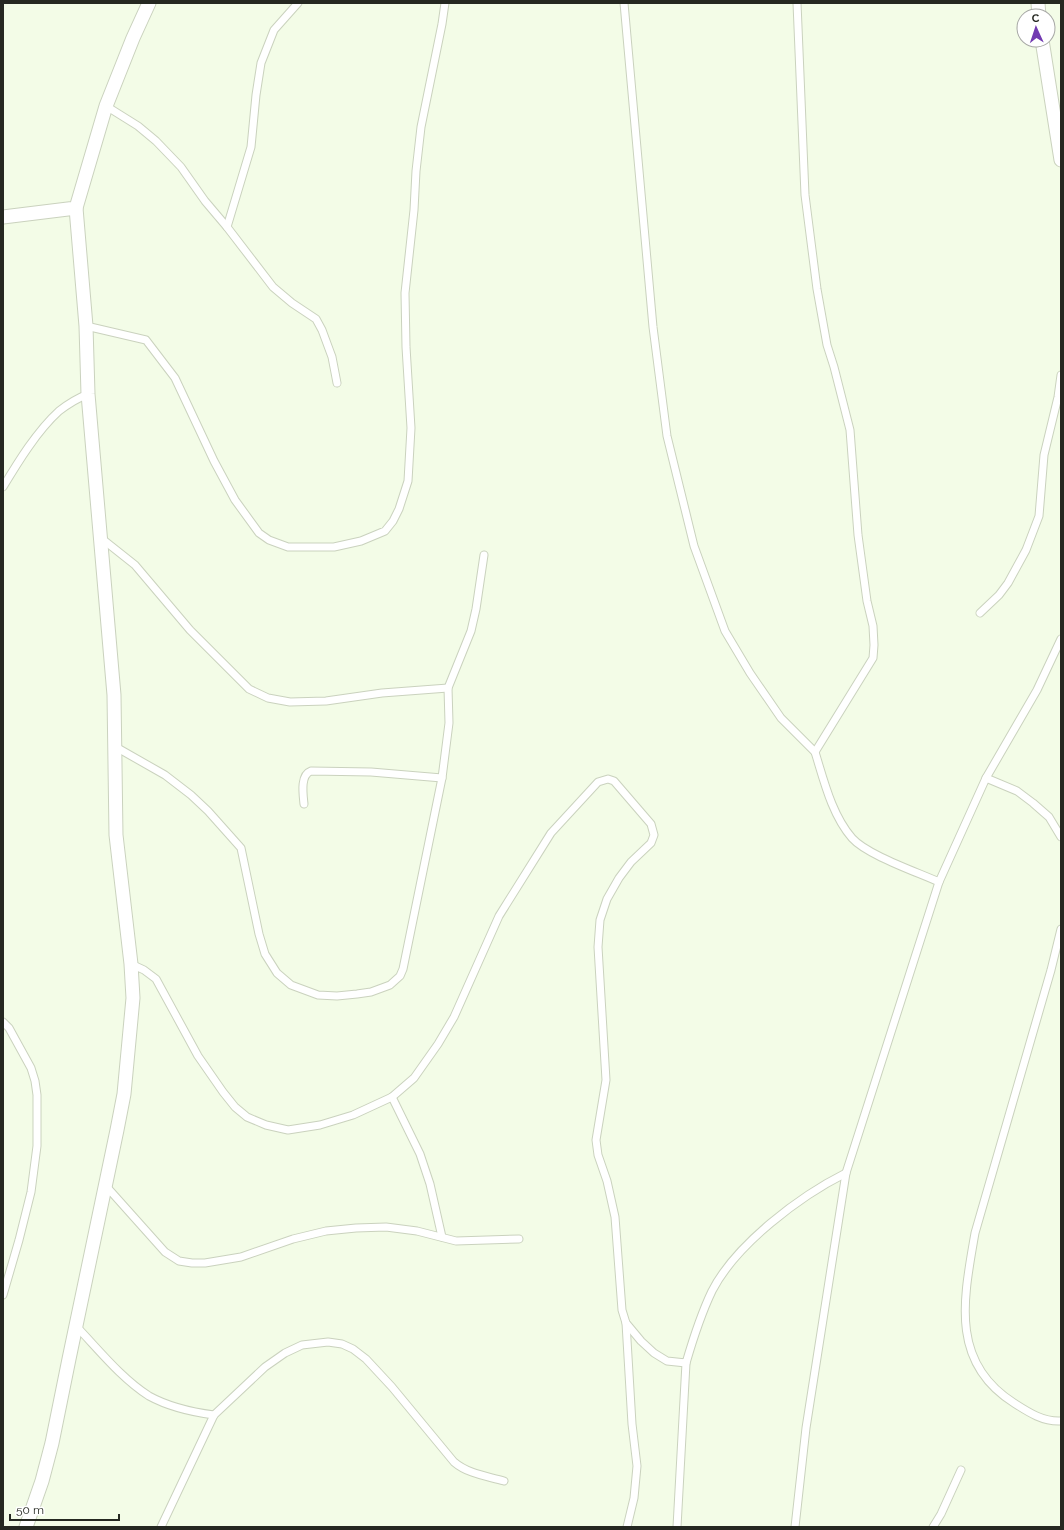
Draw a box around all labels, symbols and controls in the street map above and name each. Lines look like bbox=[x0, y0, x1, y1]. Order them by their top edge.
north arrow bbox=[1016, 8, 1056, 48]
text: С bbox=[1031, 12, 1040, 25]
scale bar bbox=[10, 1496, 119, 1522]
text: 50 m bbox=[16, 1503, 44, 1517]

